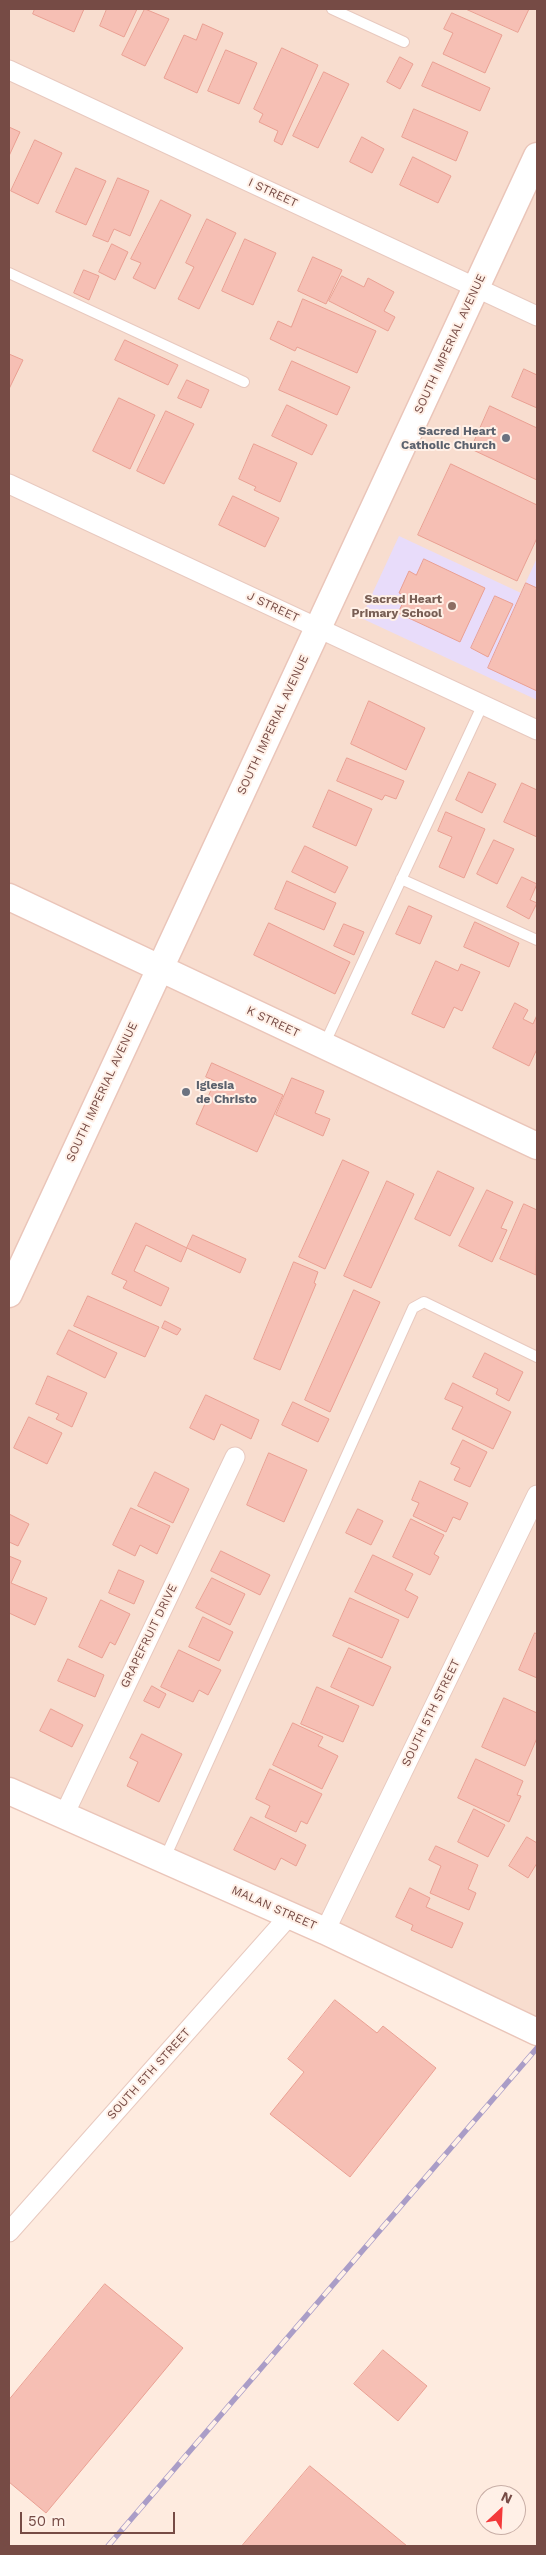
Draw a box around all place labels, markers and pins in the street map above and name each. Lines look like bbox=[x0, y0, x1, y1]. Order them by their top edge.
place label: Sacred Heart Catholic Church bbox=[401, 424, 496, 452]
marker: Sacred Heart Catholic Church bbox=[500, 432, 512, 444]
place label: Sacred Heart Primary School bbox=[351, 592, 442, 620]
marker: Sacred Heart Primary School bbox=[446, 600, 458, 612]
place label: Iglesia de Christo bbox=[196, 1078, 257, 1106]
marker: Iglesia de Christo bbox=[180, 1086, 192, 1098]

